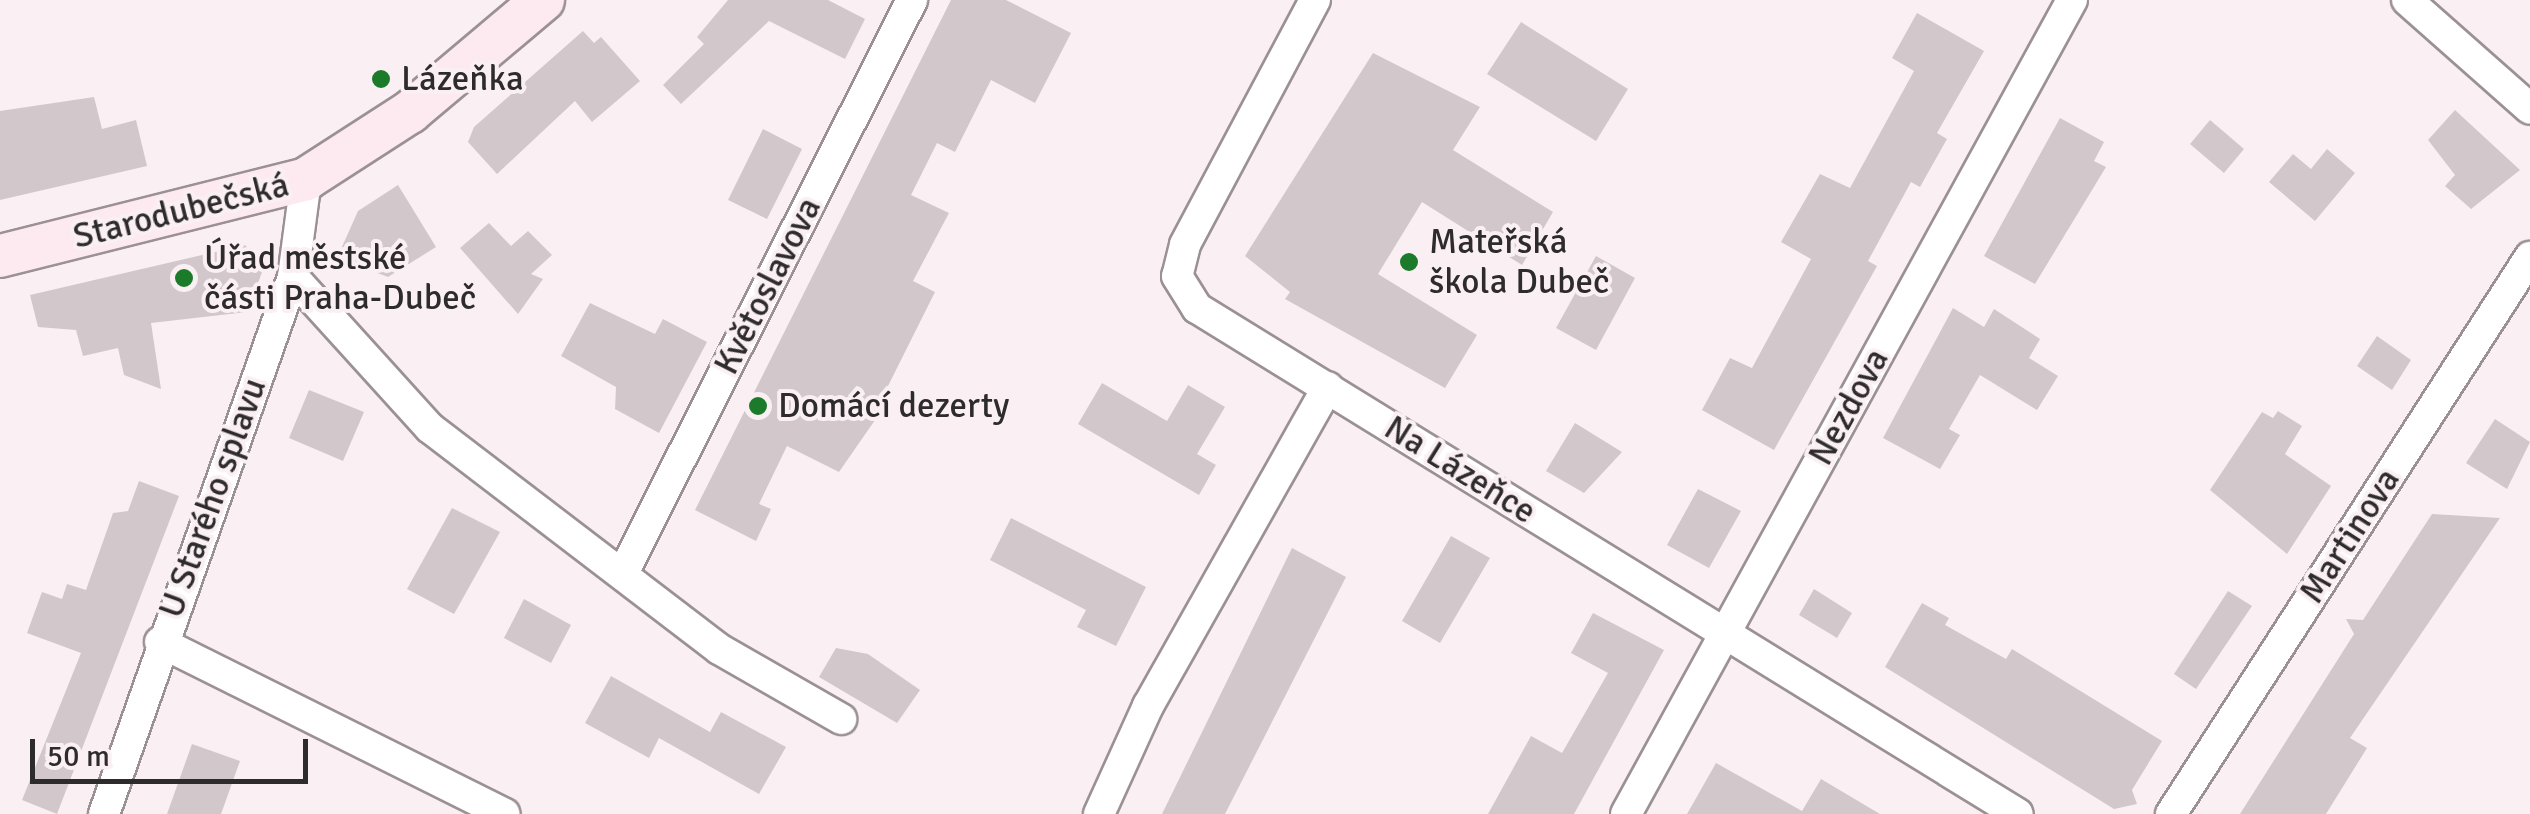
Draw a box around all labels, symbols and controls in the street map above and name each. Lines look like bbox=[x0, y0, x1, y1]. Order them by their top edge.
place label: Lázeňka bbox=[401, 58, 524, 100]
marker: Lázeňka bbox=[370, 68, 392, 90]
street label: Starodubečská bbox=[69, 164, 293, 258]
street label: Květoslavova bbox=[705, 191, 831, 381]
place label: Mateřská škola Dubeč bbox=[1429, 221, 1609, 303]
place label: Úřad městské části Praha-Dubeč bbox=[204, 237, 476, 319]
marker: Mateřská škola Dubeč bbox=[1398, 251, 1420, 273]
marker: Úřad městské části Praha-Dubeč bbox=[173, 267, 195, 289]
street label: Nezdova bbox=[1800, 341, 1898, 473]
street label: U Starého splavu bbox=[150, 373, 276, 623]
place label: Domácí dezerty bbox=[778, 385, 1009, 427]
marker: Domácí dezerty bbox=[747, 395, 769, 417]
street label: Na Lázeňce bbox=[1377, 407, 1543, 533]
street label: Martinova bbox=[2291, 461, 2409, 611]
scale bar bbox=[35, 719, 312, 781]
text: 50 m bbox=[47, 738, 110, 775]

